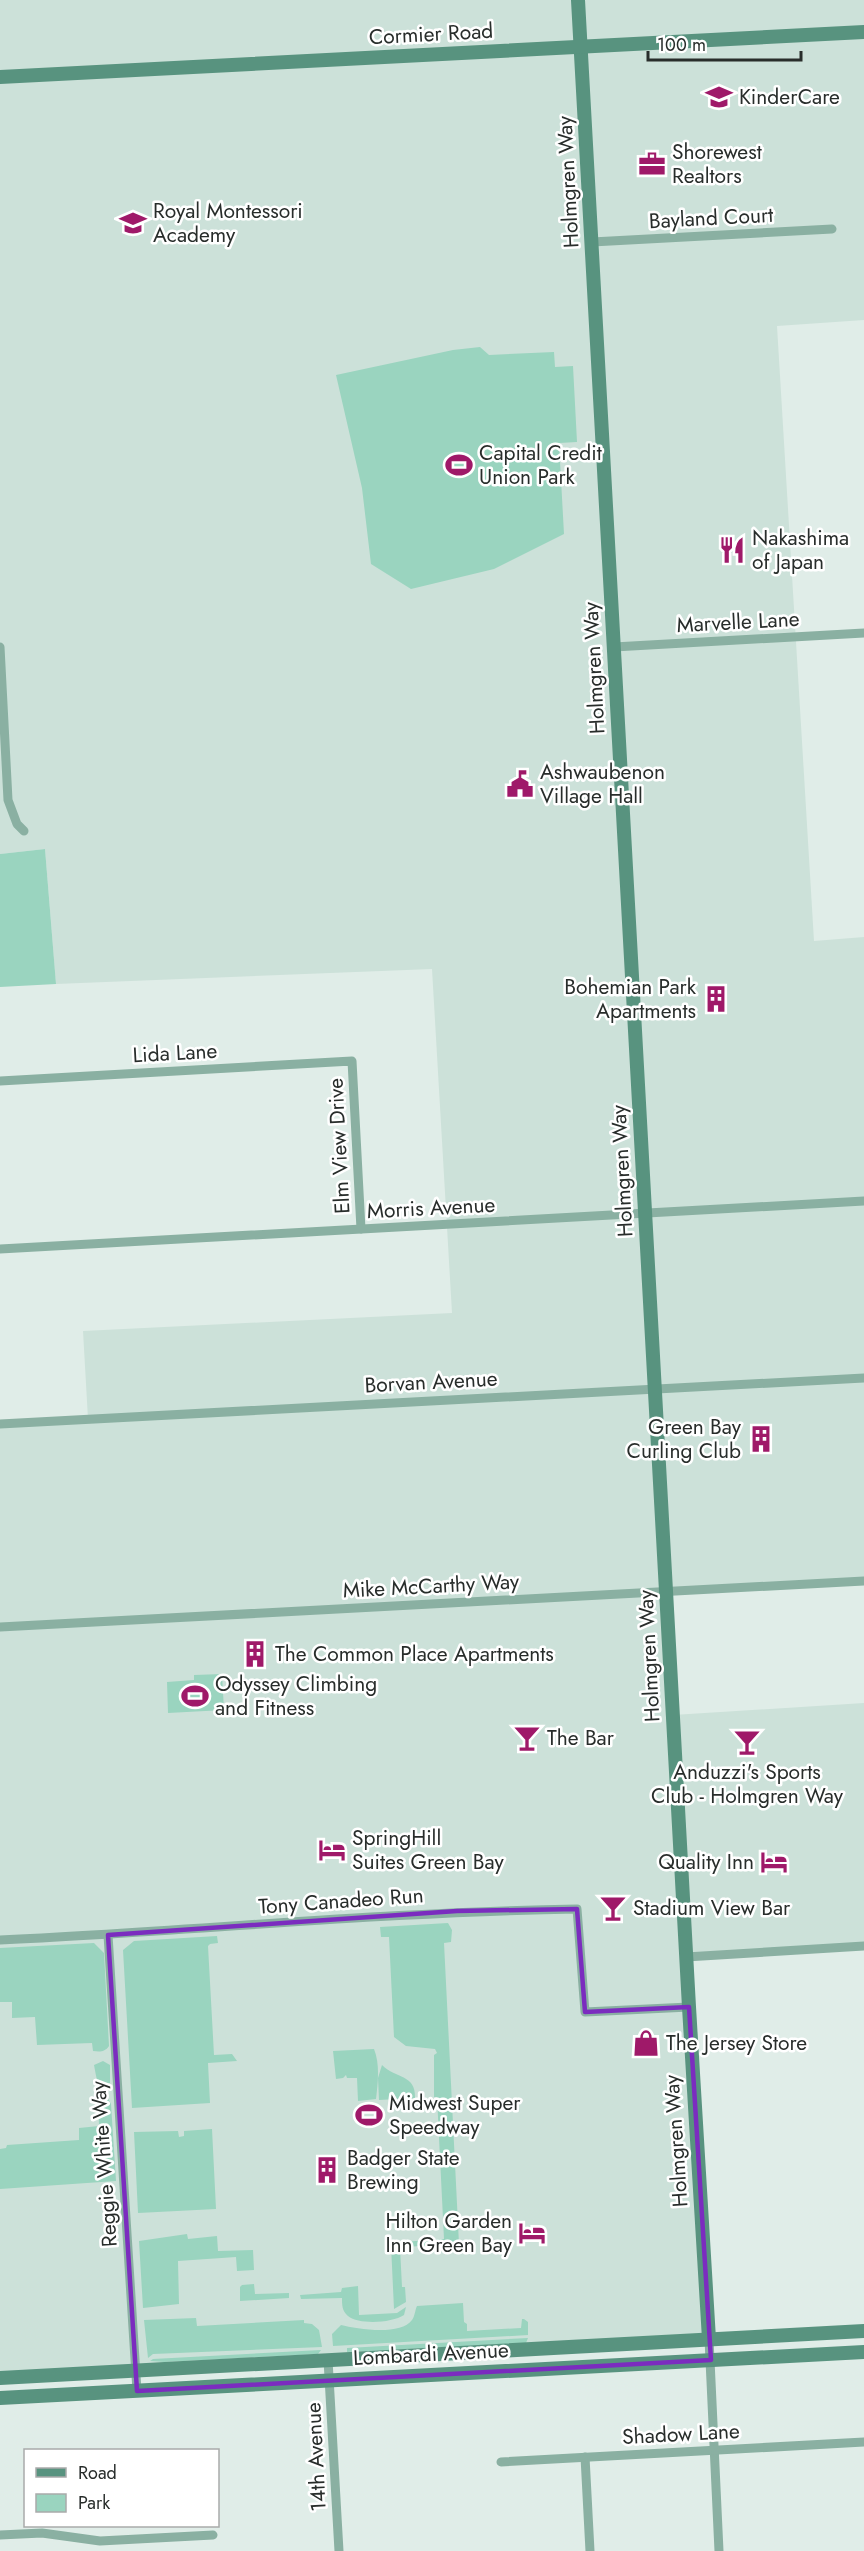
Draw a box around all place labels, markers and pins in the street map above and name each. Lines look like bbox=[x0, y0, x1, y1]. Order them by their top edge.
school or university icon: KinderCare bbox=[704, 82, 734, 112]
place label: KinderCare bbox=[739, 82, 840, 112]
place label: Shorewest Realtors bbox=[672, 137, 762, 191]
office icon: Shorewest Realtors bbox=[637, 149, 667, 179]
place label: Royal Montessori Academy bbox=[153, 196, 303, 250]
school or university icon: Royal Montessori Academy bbox=[118, 208, 148, 238]
place label: Capital Credit Union Park bbox=[479, 438, 602, 492]
sports icon: Capital Credit Union Park bbox=[444, 450, 474, 480]
place label: Nakashima of Japan bbox=[752, 523, 849, 577]
restaurant icon: Nakashima of Japan bbox=[717, 535, 747, 565]
place label: Ashwaubenon Village Hall bbox=[540, 757, 665, 811]
public building icon: Ashwaubenon Village Hall bbox=[505, 769, 535, 799]
place label: Bohemian Park Apartments bbox=[564, 972, 697, 1026]
building icon: Bohemian Park Apartments bbox=[701, 984, 731, 1014]
place label: Green Bay Curling Club bbox=[627, 1412, 742, 1466]
building icon: Green Bay Curling Club bbox=[746, 1424, 776, 1454]
building icon: The Common Place Apartments bbox=[240, 1639, 270, 1669]
place label: The Common Place Apartments bbox=[275, 1639, 554, 1669]
place label: Odyssey Climbing and Fitness bbox=[215, 1669, 377, 1723]
sports icon: Odyssey Climbing and Fitness bbox=[180, 1681, 210, 1711]
bar icon: The Bar bbox=[512, 1723, 542, 1753]
place label: The Bar bbox=[547, 1723, 615, 1753]
bar icon: Anduzzi's Sports Club - Holmgren Way bbox=[732, 1727, 762, 1757]
place label: Anduzzi's Sports Club - Holmgren Way bbox=[651, 1757, 844, 1811]
place label: SpringHill Suites Green Bay bbox=[352, 1823, 504, 1877]
hotel icon: SpringHill Suites Green Bay bbox=[317, 1835, 347, 1865]
place label: Quality Inn bbox=[658, 1847, 754, 1877]
hotel icon: Quality Inn bbox=[759, 1847, 789, 1877]
bar icon: Stadium View Bar bbox=[598, 1893, 628, 1923]
place label: Stadium View Bar bbox=[633, 1893, 791, 1923]
shop icon: The Jersey Store bbox=[631, 2028, 661, 2058]
place label: The Jersey Store bbox=[666, 2028, 807, 2058]
place label: Midwest Super Speedway bbox=[389, 2088, 521, 2142]
sports icon: Midwest Super Speedway bbox=[354, 2100, 384, 2130]
place label: Badger State Brewing bbox=[347, 2143, 460, 2197]
building icon: Badger State Brewing bbox=[312, 2155, 342, 2185]
place label: Hilton Garden Inn Green Bay bbox=[385, 2206, 513, 2260]
hotel icon: Hilton Garden Inn Green Bay bbox=[517, 2218, 547, 2248]

